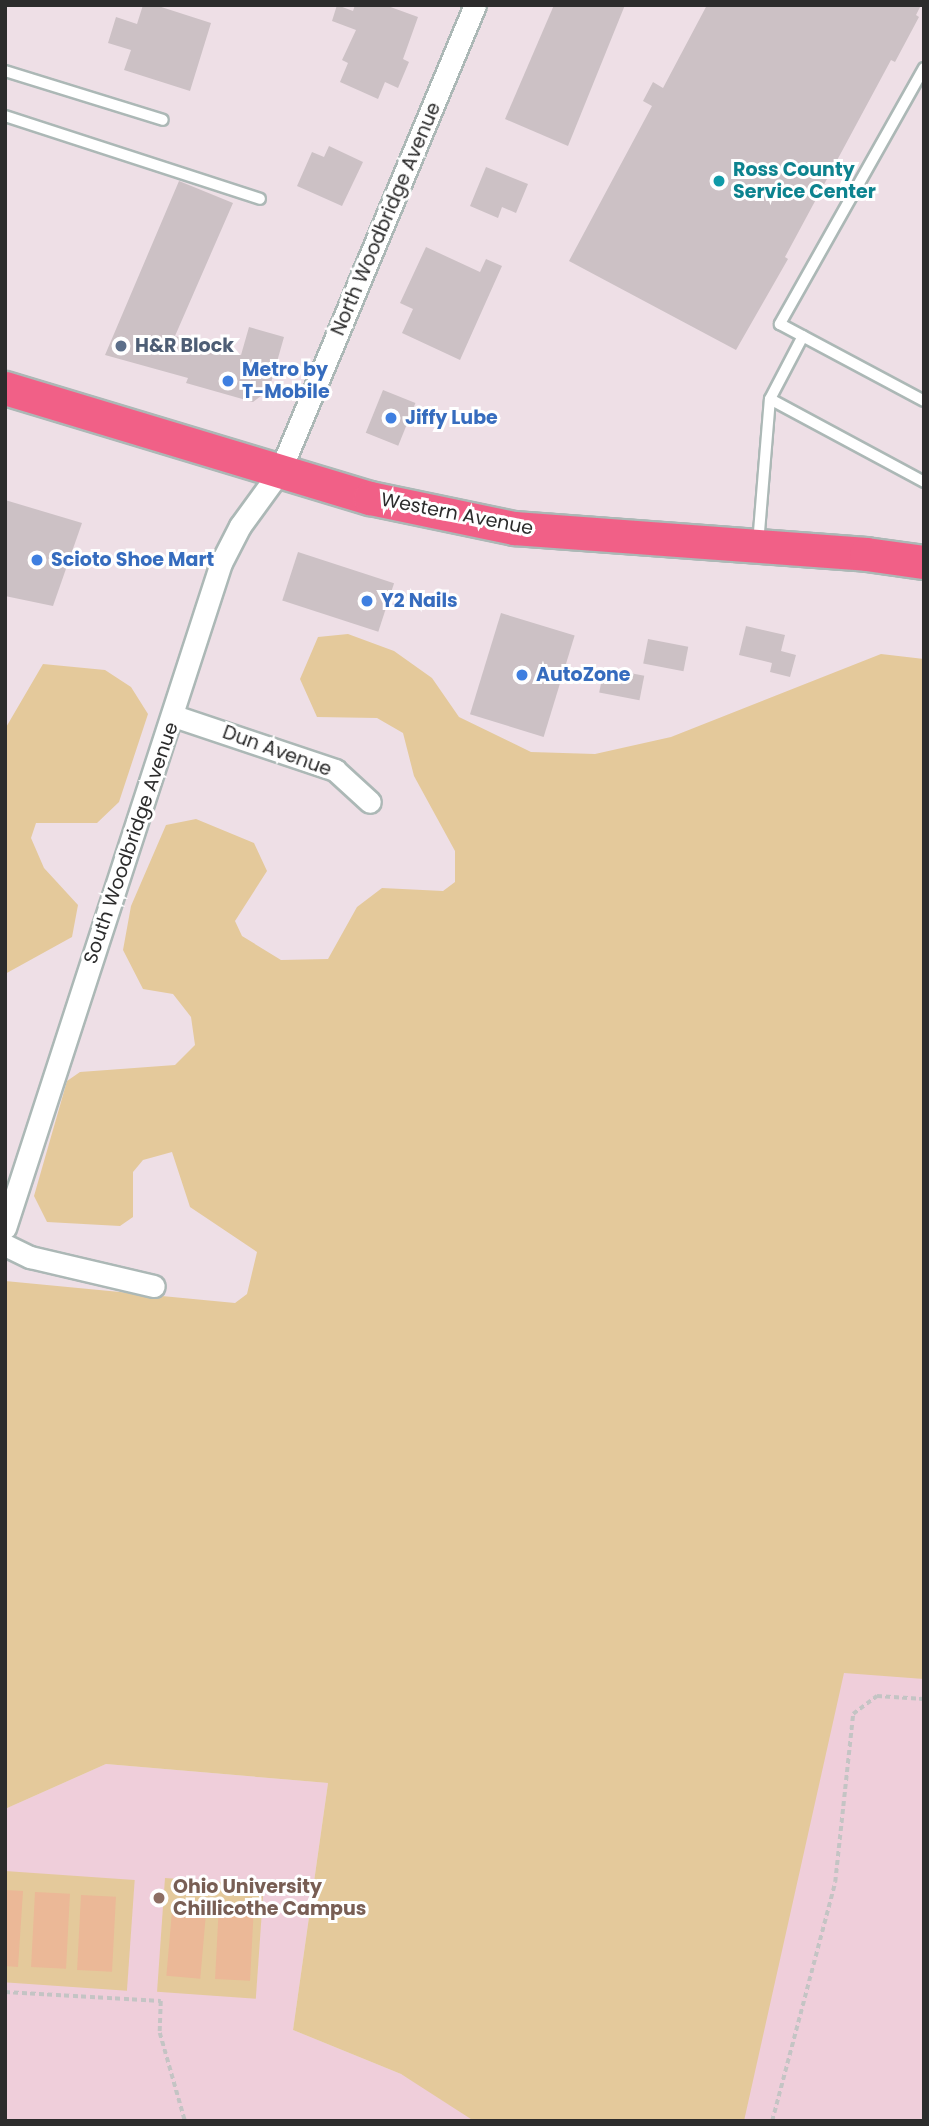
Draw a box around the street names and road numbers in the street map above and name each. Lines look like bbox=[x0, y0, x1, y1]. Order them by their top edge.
street label: North Woodbridge Avenue bbox=[326, 99, 446, 339]
street label: Western Avenue bbox=[379, 488, 535, 540]
street label: South Woodbridge Avenue bbox=[79, 719, 183, 967]
street label: Dun Avenue bbox=[219, 721, 335, 781]

